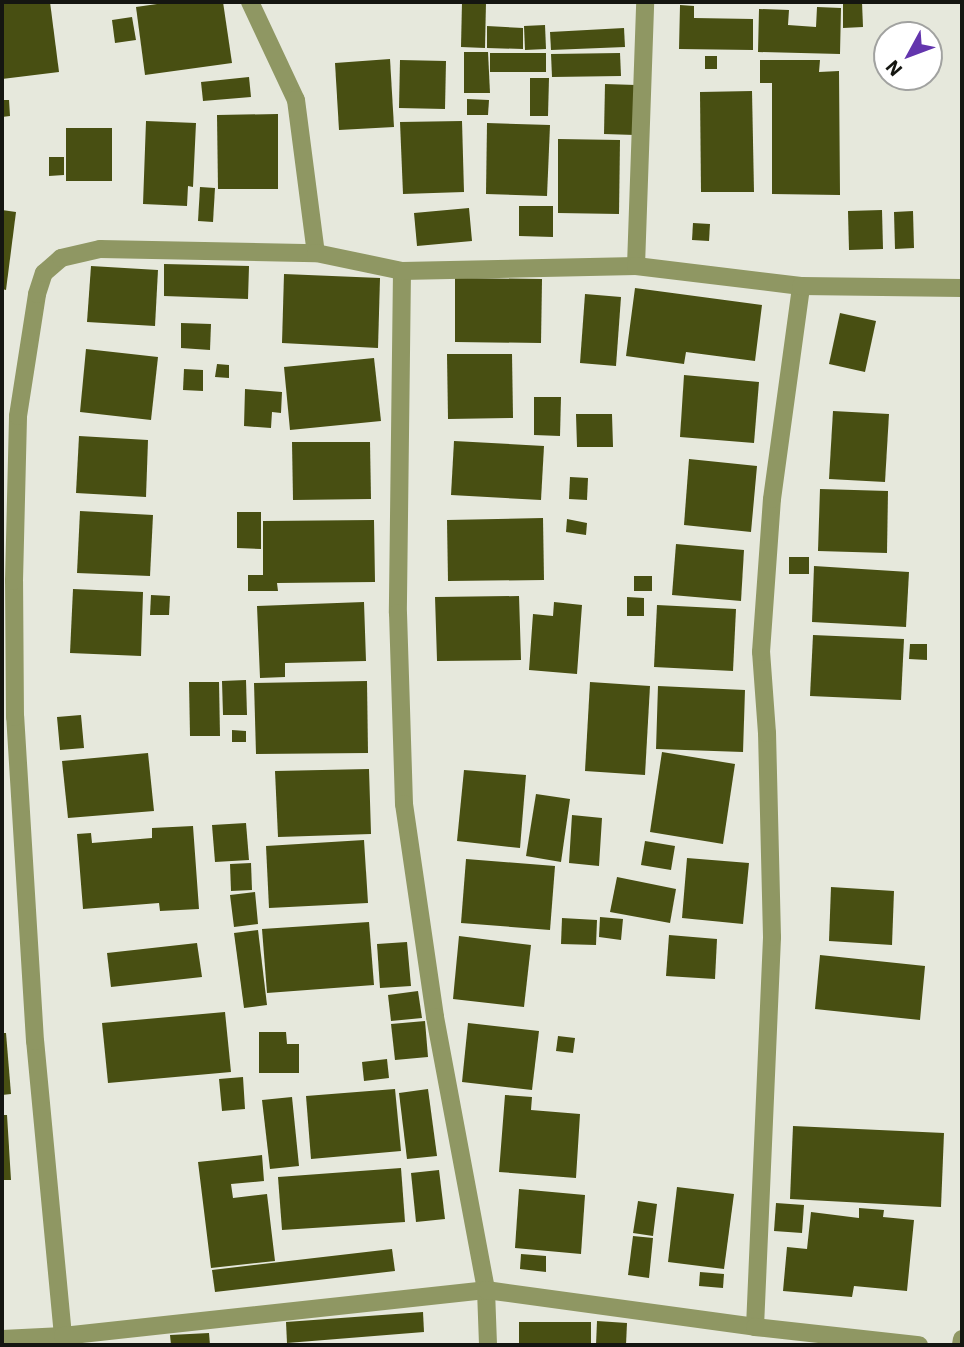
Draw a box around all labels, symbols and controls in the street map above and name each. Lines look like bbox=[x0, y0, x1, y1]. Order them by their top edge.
north arrow bbox=[873, 21, 943, 91]
text: N bbox=[880, 55, 907, 82]

